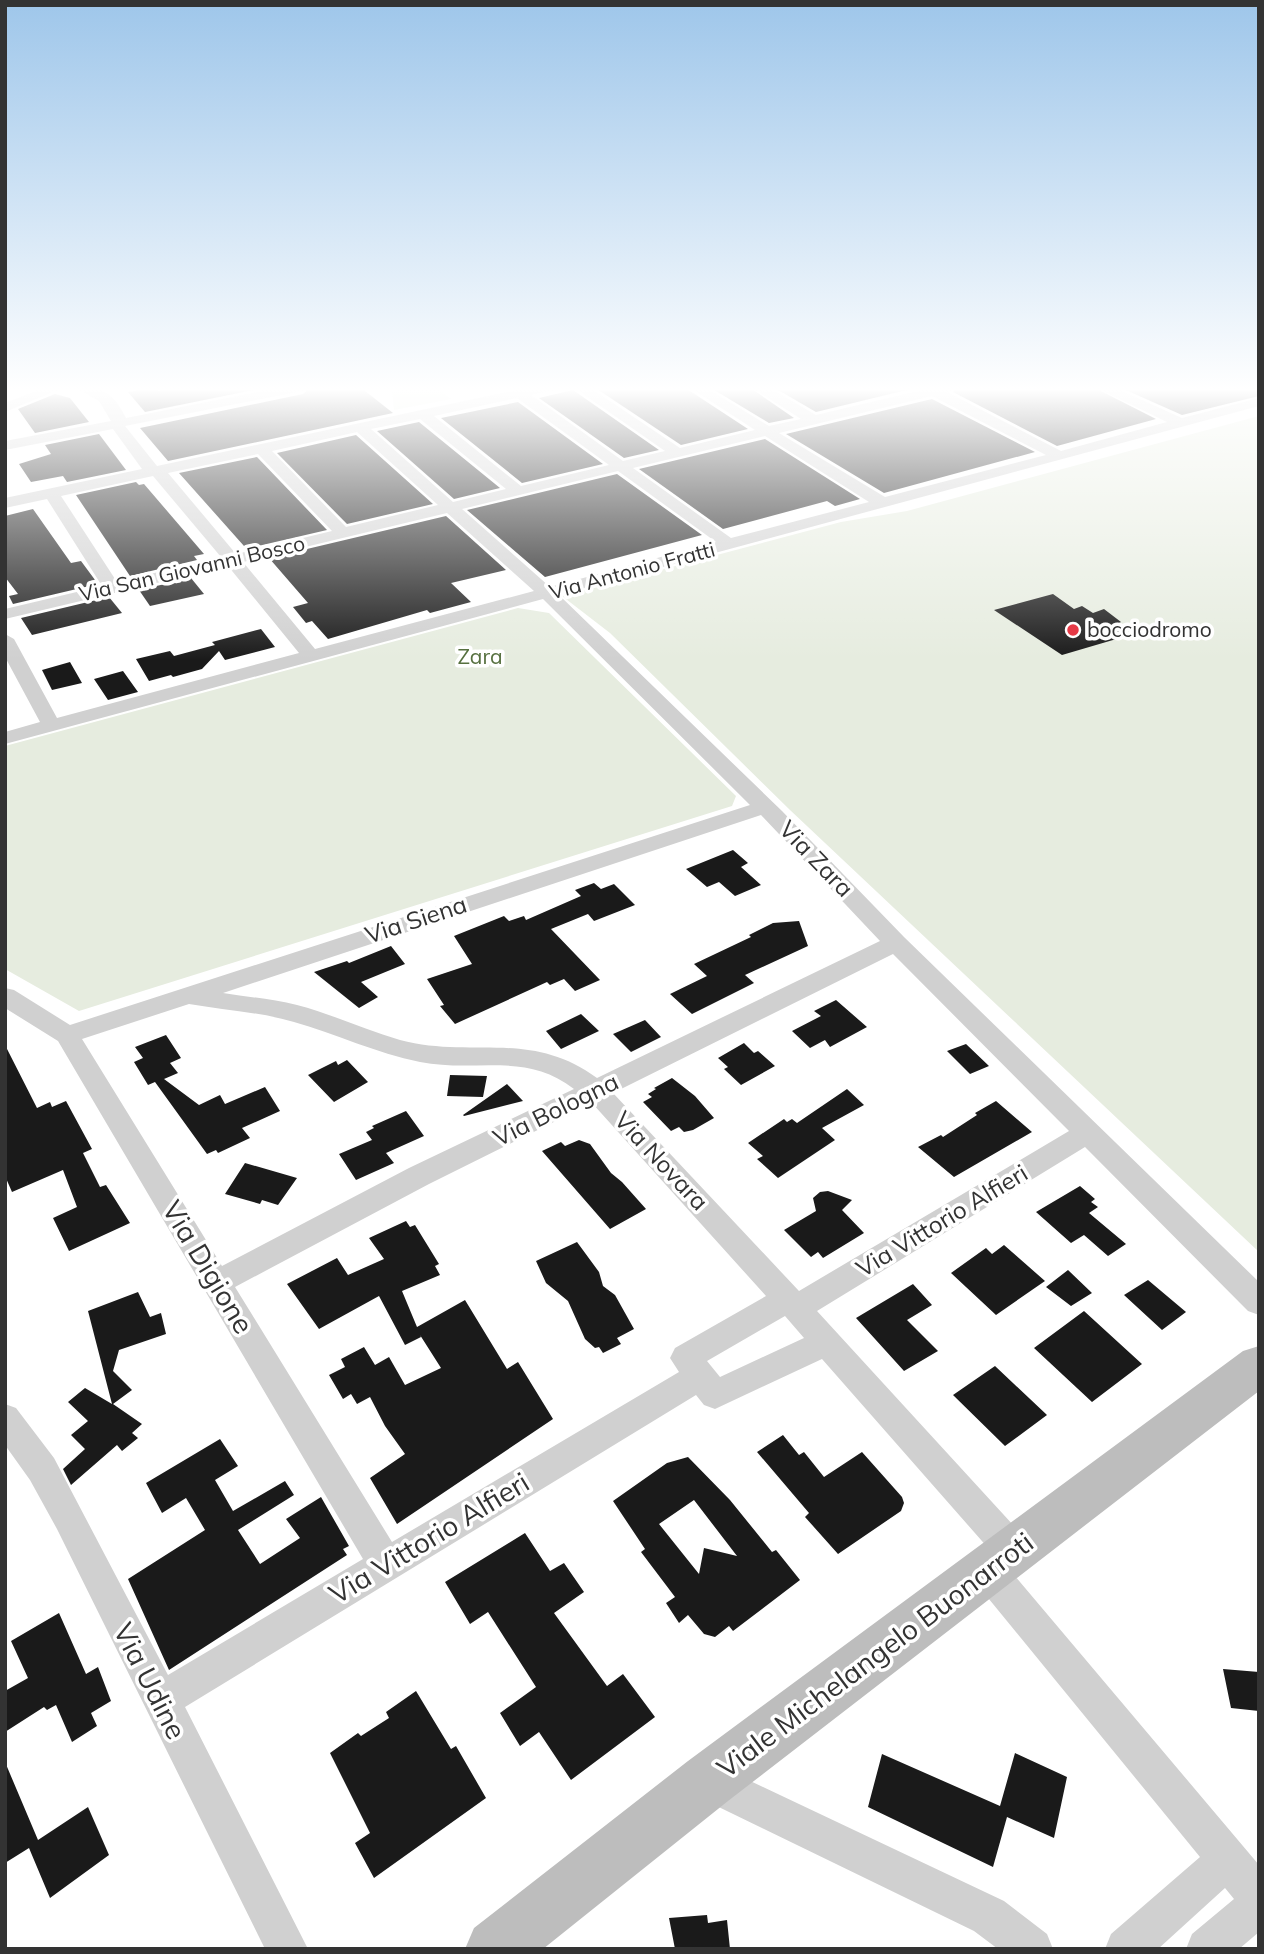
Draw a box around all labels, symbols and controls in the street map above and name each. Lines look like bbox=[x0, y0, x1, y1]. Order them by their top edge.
street label: Via San Giovanni Bosco bbox=[76, 529, 307, 607]
street label: Via Antonio Fratti bbox=[546, 535, 718, 605]
place label: bocciodromo bbox=[1087, 616, 1212, 642]
marker: bocciodromo bbox=[1065, 622, 1081, 638]
park label: Zara bbox=[457, 643, 503, 669]
street label: Via Zara bbox=[773, 814, 860, 903]
street label: Via Siena bbox=[361, 889, 470, 950]
street label: Via Bologna bbox=[488, 1066, 623, 1152]
street label: Via Novara bbox=[608, 1105, 715, 1216]
street label: Via Vittorio Alfieri bbox=[850, 1157, 1033, 1283]
street label: Via Digione bbox=[155, 1194, 262, 1340]
street label: Via Vittorio Alfieri bbox=[322, 1464, 535, 1611]
street label: Viale Michelangelo Buonarroti bbox=[710, 1524, 1040, 1785]
street label: Via Udine bbox=[106, 1617, 195, 1745]

